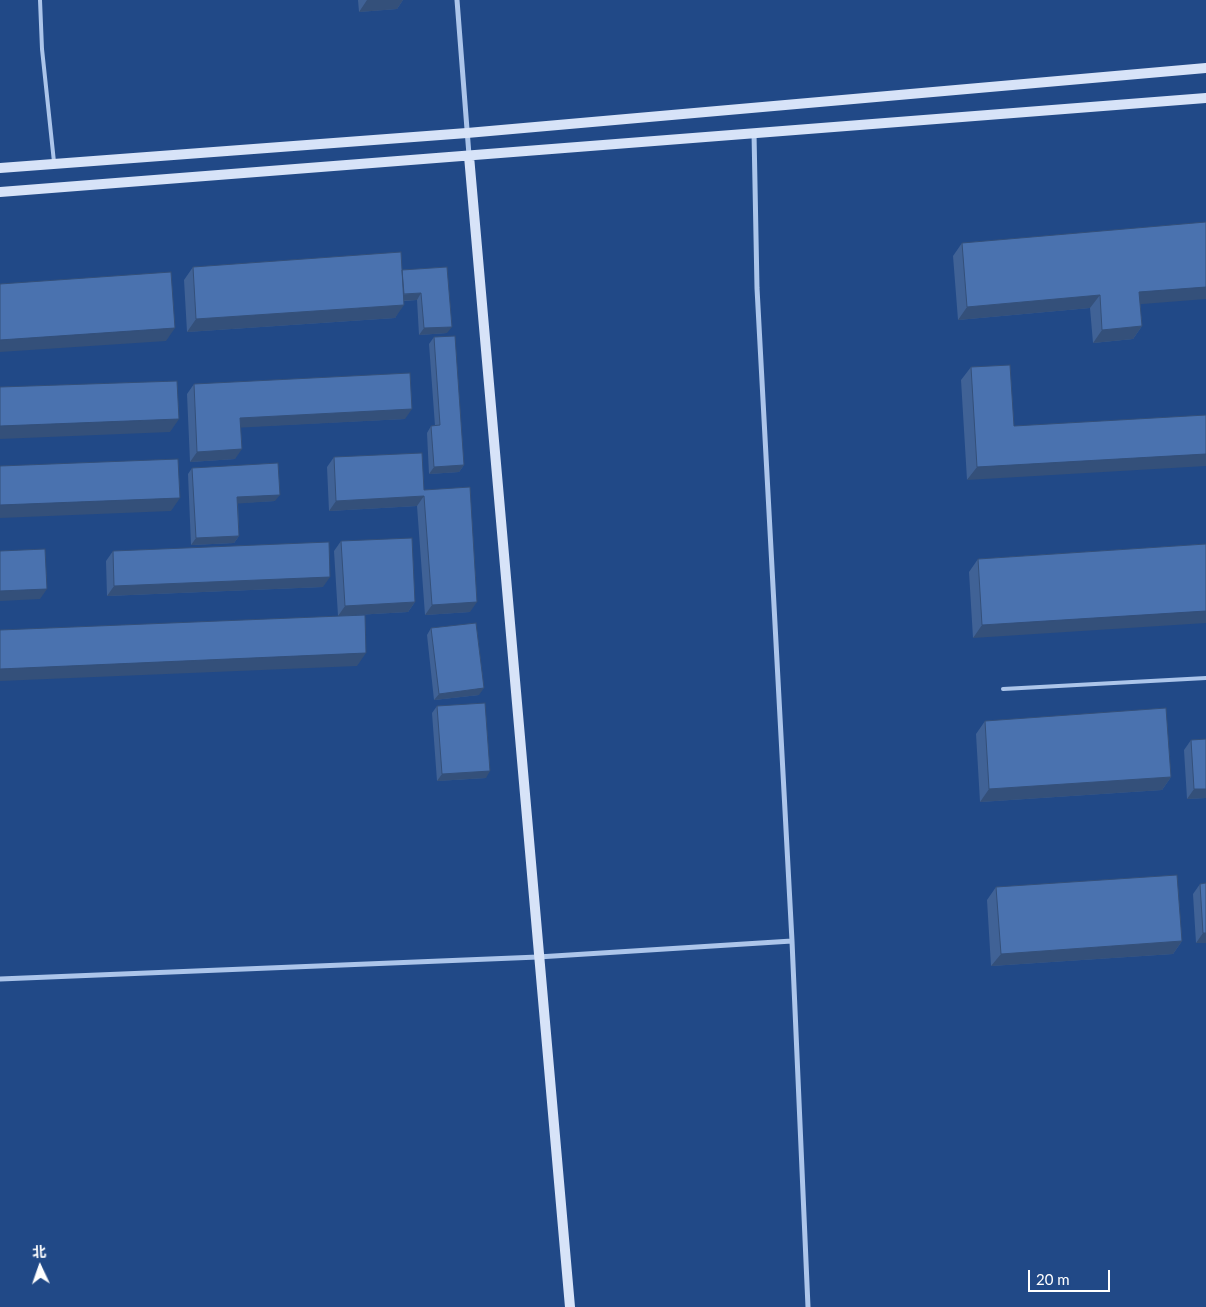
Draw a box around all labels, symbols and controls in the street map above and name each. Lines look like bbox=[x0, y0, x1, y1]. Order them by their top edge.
north arrow bbox=[15, 1242, 65, 1292]
text: 北 bbox=[32, 1243, 47, 1260]
scale bar bbox=[1031, 1260, 1114, 1292]
text: 20 m bbox=[1036, 1270, 1070, 1288]

